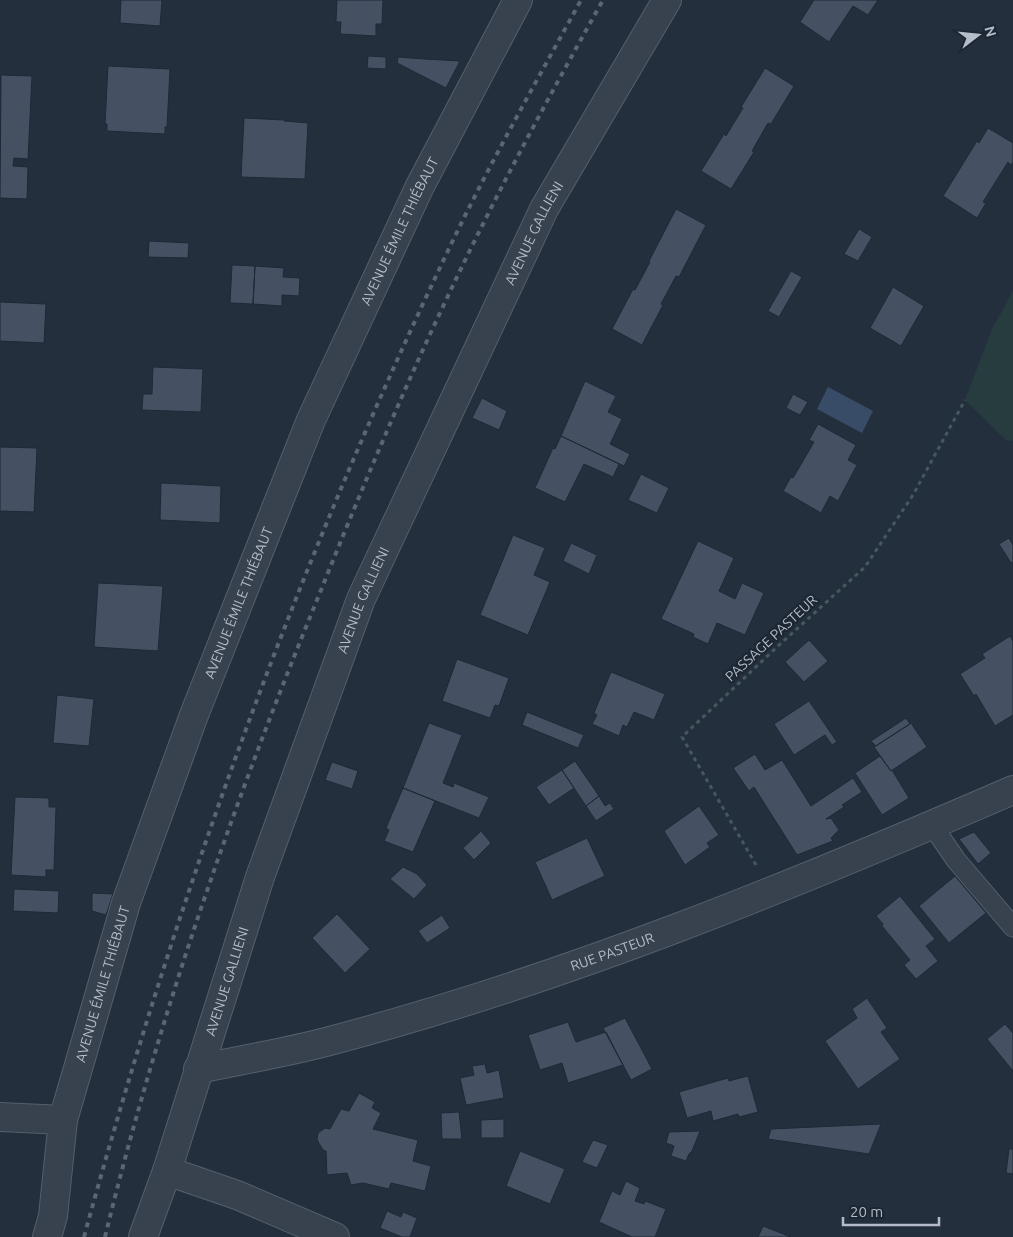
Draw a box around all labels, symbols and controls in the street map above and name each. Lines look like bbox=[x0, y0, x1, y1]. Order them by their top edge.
north arrow bbox=[953, 10, 1003, 60]
text: N bbox=[981, 24, 1000, 39]
street label: AVENUE ÉMILE THIÉBAUT bbox=[358, 154, 442, 308]
street label: AVENUE GALLIENI bbox=[502, 179, 566, 287]
street label: AVENUE ÉMILE THIÉBAUT bbox=[201, 524, 276, 681]
street label: AVENUE GALLIENI bbox=[334, 545, 392, 655]
street label: PASSAGE PASTEUR bbox=[722, 591, 820, 685]
street label: AVENUE ÉMILE THIÉBAUT bbox=[72, 904, 133, 1064]
street label: AVENUE GALLIENI bbox=[202, 925, 252, 1038]
street label: RUE PASTEUR bbox=[568, 929, 656, 974]
scale bar bbox=[843, 1194, 939, 1226]
text: 20 m bbox=[850, 1203, 883, 1220]

